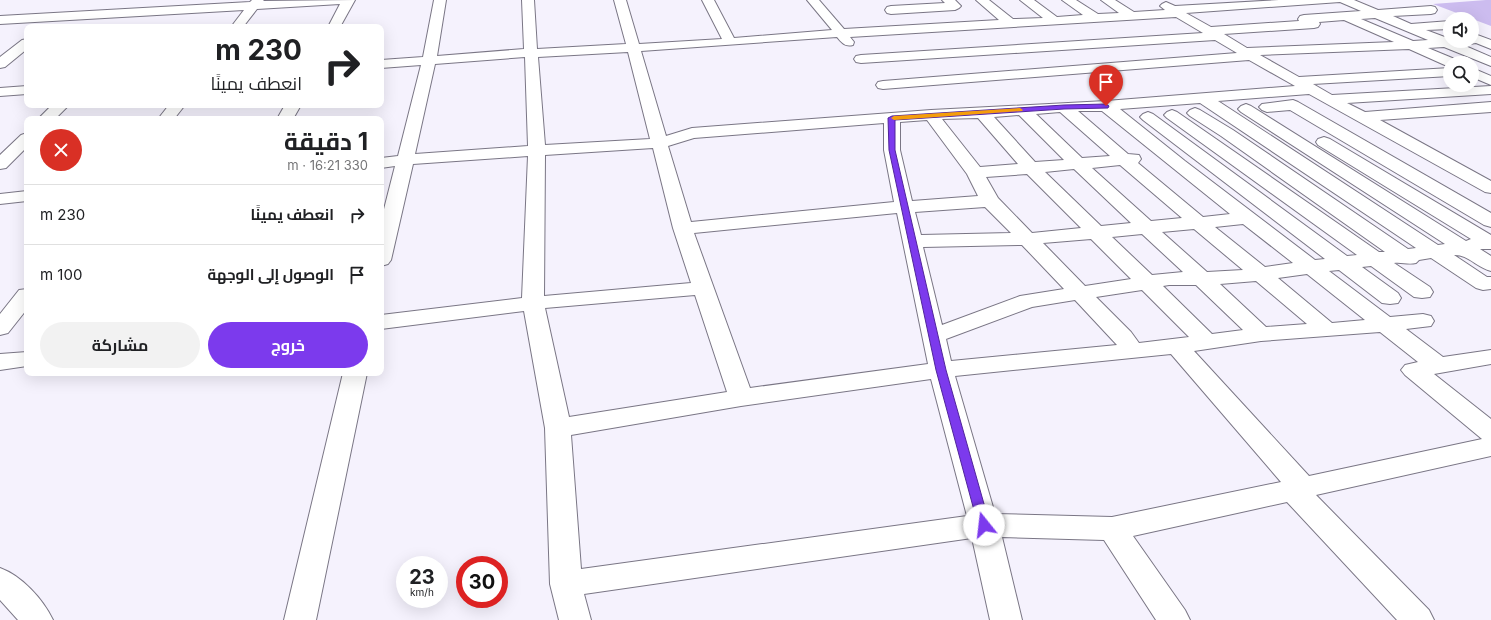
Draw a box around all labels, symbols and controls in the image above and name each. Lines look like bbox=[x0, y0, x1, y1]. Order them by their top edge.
map controls bbox=[1443, 12, 1479, 92]
button: sound bbox=[1443, 12, 1479, 48]
text: 230 m bbox=[215, 33, 302, 67]
icon: right bbox=[316, 40, 368, 92]
button: search bbox=[1443, 56, 1479, 92]
pin bbox=[1089, 65, 1123, 106]
icon: arrive bbox=[1095, 71, 1117, 93]
text: انعطف يمينًا bbox=[211, 73, 302, 94]
text: 1 دقيقة bbox=[284, 127, 368, 156]
button: close bbox=[40, 129, 82, 171]
text: 330 m · 16:21 bbox=[287, 157, 368, 173]
icon: right bbox=[346, 204, 368, 226]
text: 230 m bbox=[40, 205, 85, 224]
text: انعطف يمينًا bbox=[250, 205, 334, 224]
icon: arrive bbox=[346, 264, 368, 286]
text: 100 m bbox=[40, 265, 82, 284]
text: الوصول إلى الوجهة bbox=[207, 265, 334, 284]
button: مشاركة bbox=[40, 322, 200, 368]
button: خروج bbox=[208, 322, 368, 368]
position arrow bbox=[963, 504, 1005, 546]
speed limit sign: 30 bbox=[456, 556, 508, 608]
text: 23 bbox=[409, 565, 435, 589]
text: km/h bbox=[410, 586, 434, 598]

